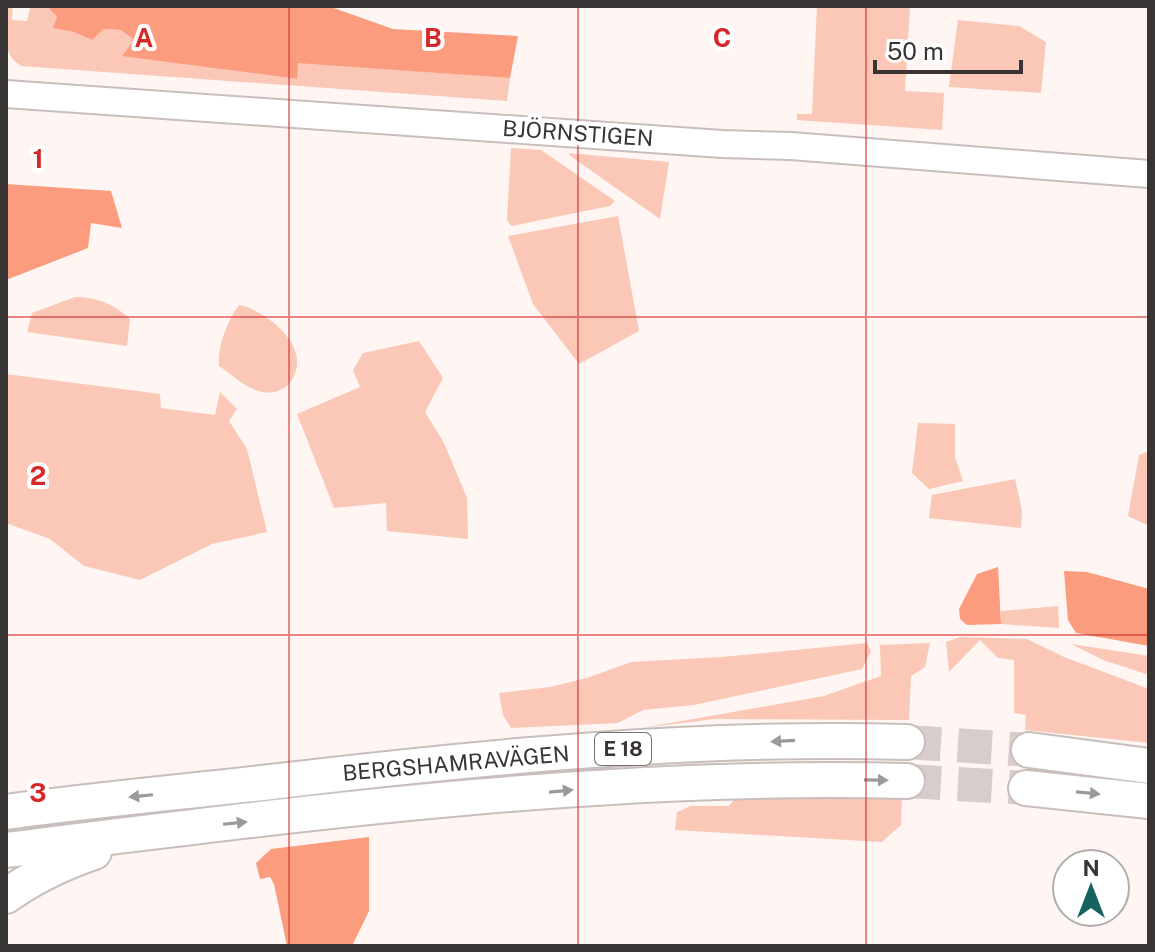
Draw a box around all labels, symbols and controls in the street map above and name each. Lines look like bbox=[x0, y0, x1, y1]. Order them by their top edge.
text: A bbox=[135, 22, 154, 53]
text: B bbox=[424, 22, 442, 53]
text: C bbox=[713, 22, 731, 53]
scale bar bbox=[875, 24, 1021, 74]
text: 50 m bbox=[887, 37, 944, 65]
street label: BJÖRNSTIGEN bbox=[502, 114, 654, 151]
text: 1 bbox=[32, 143, 44, 174]
text: 2 bbox=[30, 460, 46, 491]
road number: E 18 bbox=[595, 733, 651, 765]
one-way arrow bbox=[770, 735, 795, 748]
street label: BERGSHAMRAVÄGEN bbox=[341, 739, 571, 786]
one-way arrow bbox=[864, 773, 889, 786]
text: 3 bbox=[29, 777, 47, 808]
one-way arrow bbox=[548, 784, 573, 797]
one-way arrow bbox=[1076, 787, 1101, 800]
one-way arrow bbox=[129, 789, 154, 802]
one-way arrow bbox=[223, 816, 248, 829]
north arrow bbox=[1051, 848, 1131, 928]
text: N bbox=[1082, 855, 1100, 881]

